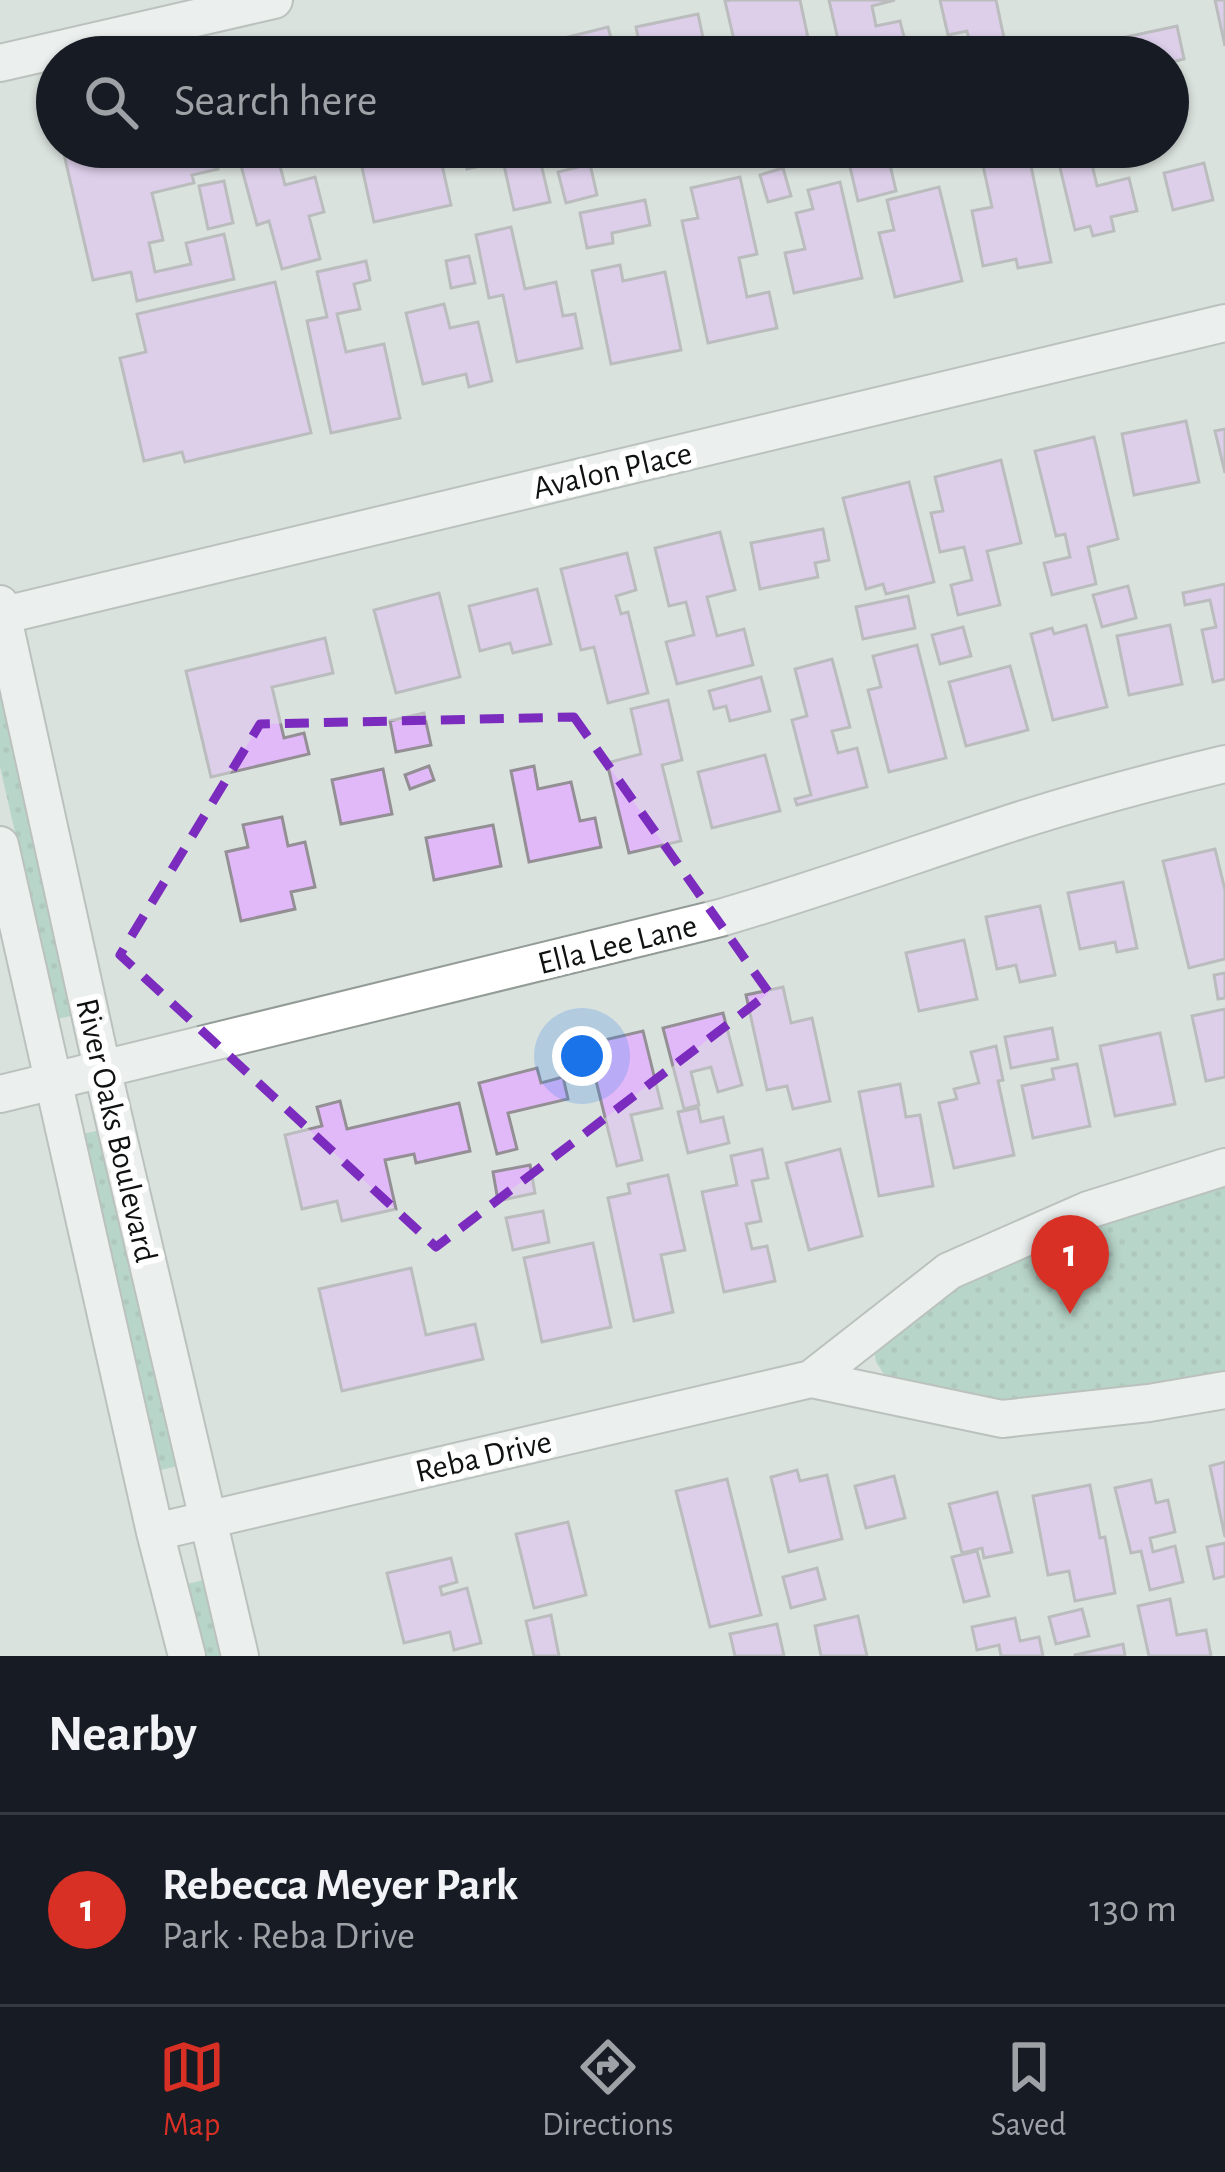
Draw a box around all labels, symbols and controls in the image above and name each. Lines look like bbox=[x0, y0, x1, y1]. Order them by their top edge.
search box bbox=[36, 36, 1189, 168]
icon: search bbox=[78, 69, 144, 135]
text: Search here bbox=[174, 79, 377, 124]
street label: Avalon Place bbox=[530, 437, 695, 506]
street label: Ella Lee Lane bbox=[535, 910, 701, 981]
street label: River Oaks Boulevard bbox=[69, 995, 162, 1266]
your location bbox=[552, 1026, 612, 1086]
pin: 1 bbox=[1031, 1215, 1109, 1314]
street label: Reba Drive bbox=[412, 1426, 555, 1489]
text: Nearby bbox=[48, 1709, 197, 1760]
text: Rebecca Meyer Park bbox=[162, 1863, 518, 1908]
text: 1 bbox=[80, 1890, 94, 1929]
text: 130 m bbox=[1089, 1890, 1177, 1929]
text: Park · Reba Drive bbox=[162, 1917, 415, 1956]
tab: Map bbox=[159, 2034, 225, 2146]
tab: Directions bbox=[542, 2034, 673, 2146]
tab: Saved bbox=[991, 2034, 1066, 2146]

